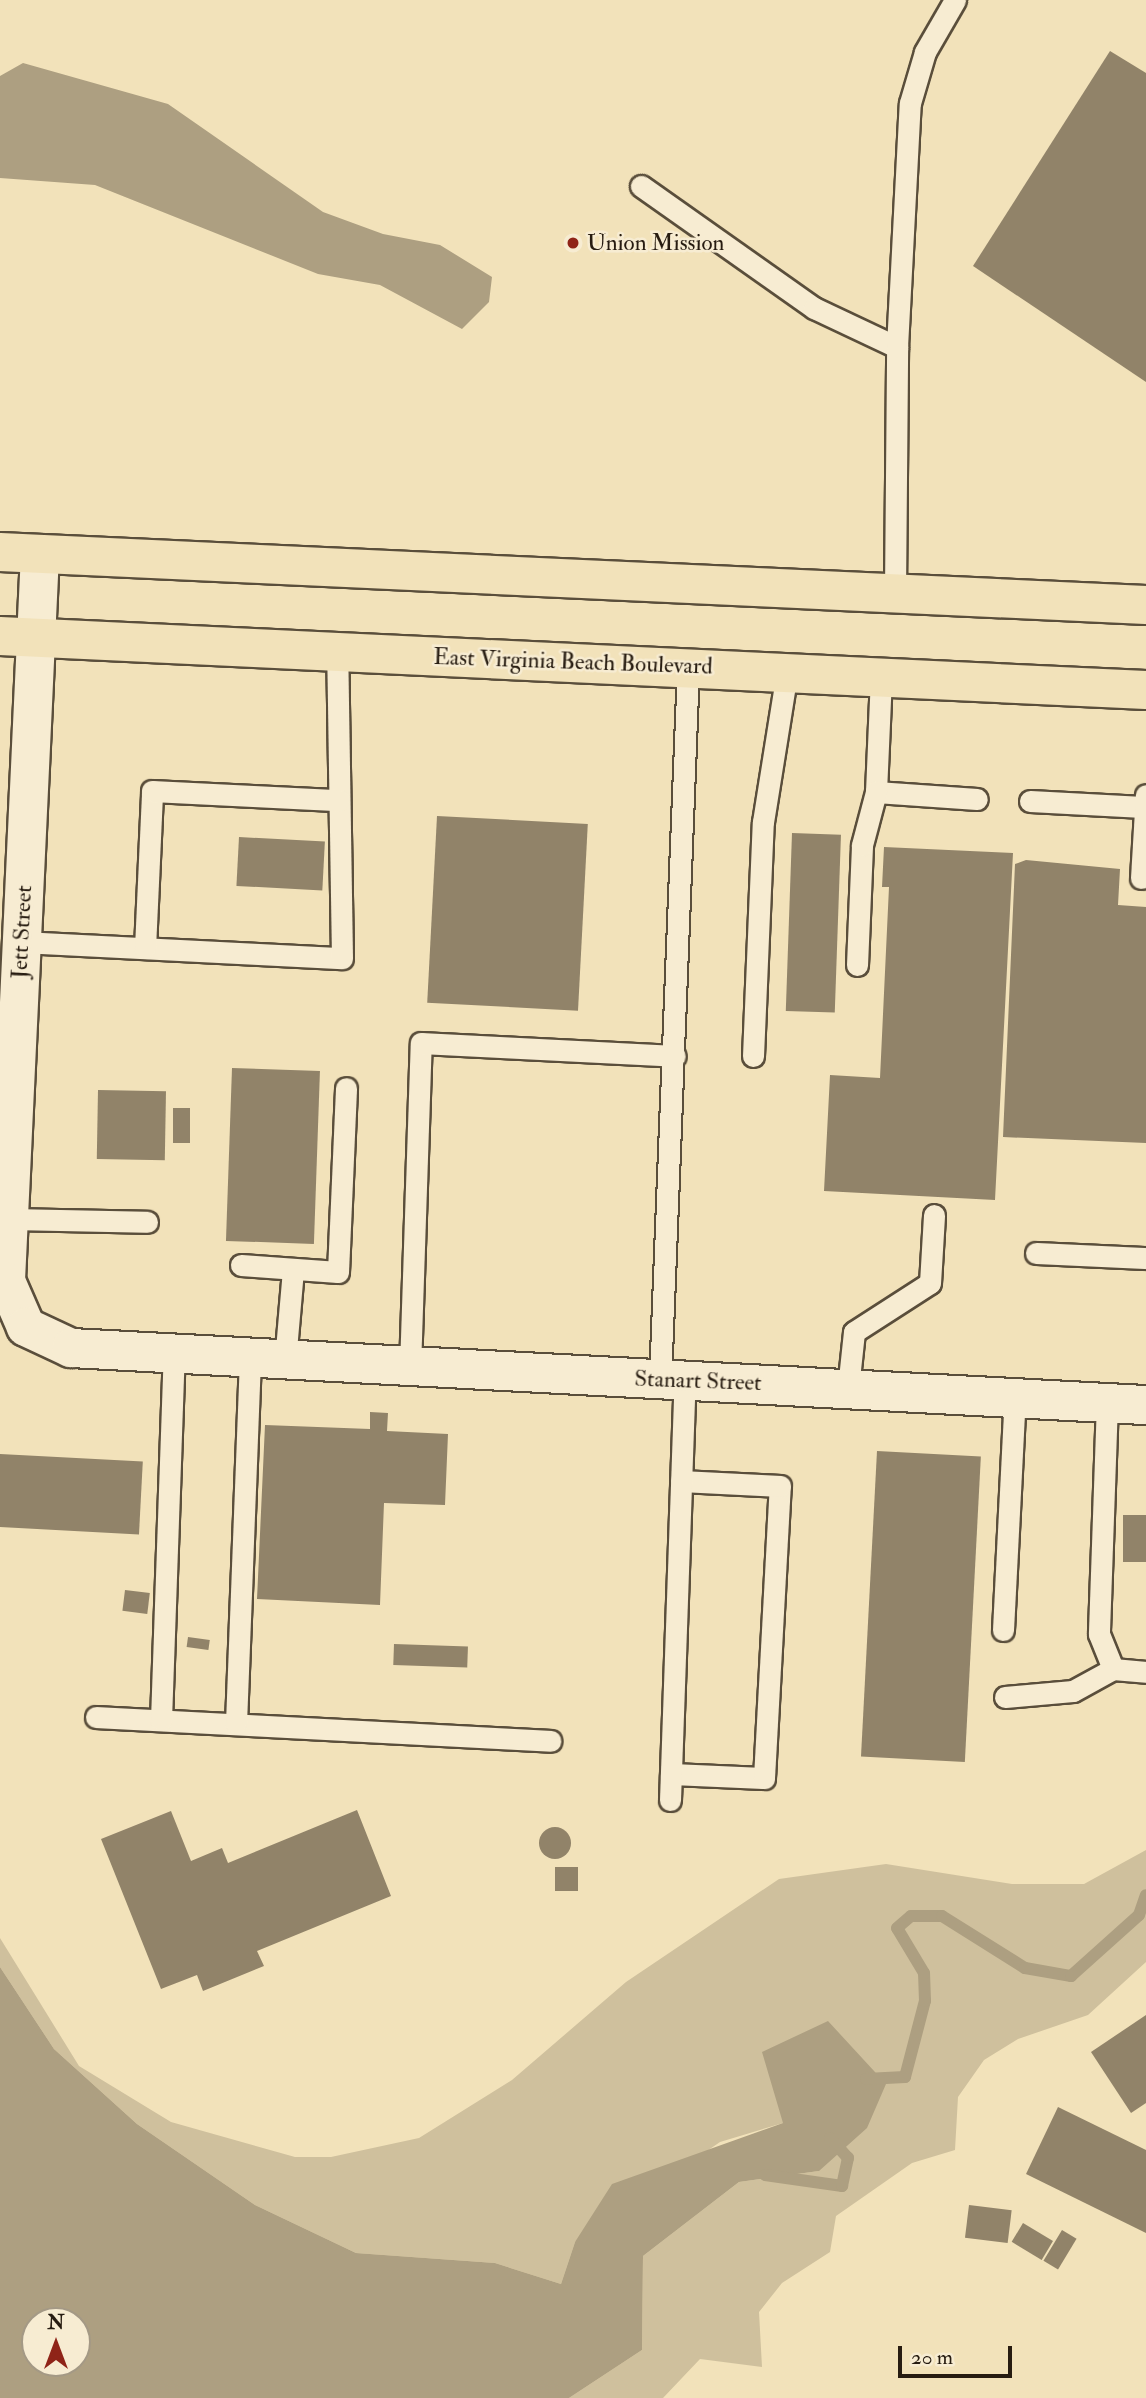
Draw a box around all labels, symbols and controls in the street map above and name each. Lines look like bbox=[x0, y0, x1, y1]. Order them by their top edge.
place label: Union Mission bbox=[587, 229, 724, 257]
marker: Union Mission bbox=[565, 235, 581, 251]
street label: East Virginia Beach Boulevard bbox=[433, 643, 713, 681]
street label: Jett Street bbox=[6, 884, 38, 980]
street label: Stanart Street bbox=[634, 1365, 762, 1397]
north arrow bbox=[21, 2307, 91, 2377]
text: N bbox=[47, 2311, 65, 2335]
scale bar bbox=[901, 2332, 1015, 2376]
text: 20 m bbox=[911, 2344, 953, 2371]

